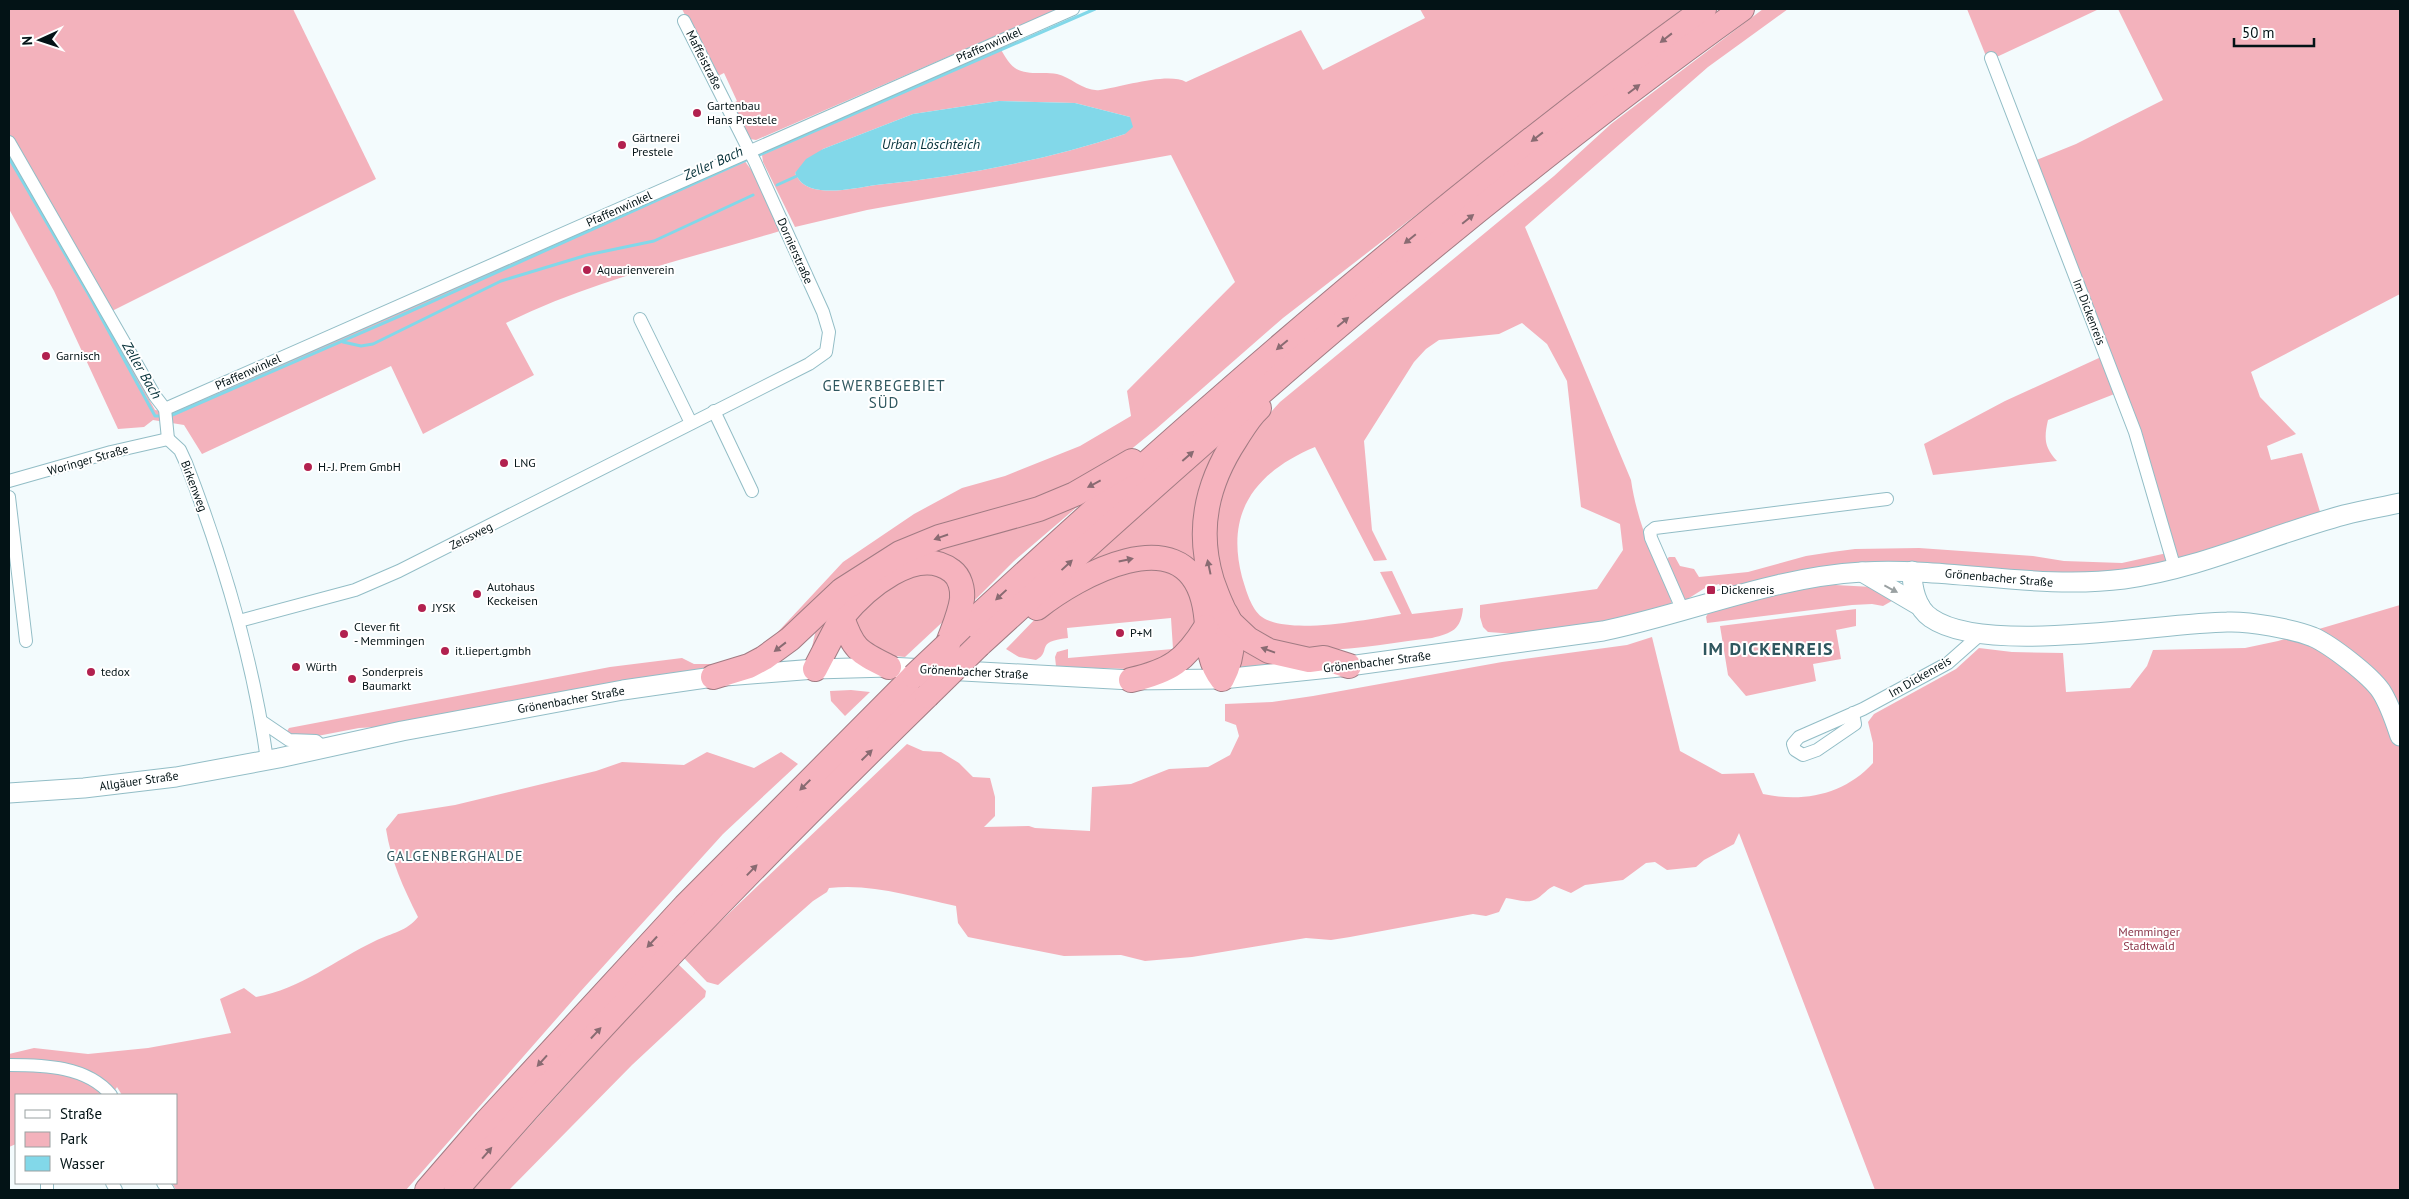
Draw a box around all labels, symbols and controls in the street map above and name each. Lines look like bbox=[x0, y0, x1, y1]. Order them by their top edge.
north arrow bbox=[15, 15, 65, 65]
scale bar bbox=[2234, 15, 2314, 47]
street label: Pfaffenwinkel bbox=[954, 23, 1024, 66]
text: 50 m bbox=[2242, 23, 2275, 42]
street label: Maffeistraße bbox=[683, 28, 726, 92]
one-way arrow bbox=[1659, 33, 1672, 43]
text: N bbox=[18, 36, 36, 46]
one-way arrow bbox=[1627, 84, 1641, 94]
place label: Gartenbau Hans Prestele bbox=[707, 98, 777, 127]
marker: Gartenbau Hans Prestele bbox=[691, 107, 703, 119]
place label: Gärtnerei Prestele bbox=[632, 130, 680, 159]
one-way arrow bbox=[1531, 132, 1544, 143]
water label: Urban Löschteich bbox=[882, 135, 980, 153]
marker: Gärtnerei Prestele bbox=[616, 139, 628, 151]
water label: Zeller Bach bbox=[679, 142, 746, 185]
street label: Pfaffenwinkel bbox=[584, 187, 654, 230]
one-way arrow bbox=[1461, 214, 1474, 225]
street label: Dornierstraße bbox=[774, 215, 817, 286]
one-way arrow bbox=[1404, 233, 1417, 244]
place label: Aquarienverein bbox=[597, 262, 674, 277]
marker: Aquarienverein bbox=[581, 264, 593, 276]
street label: Im Dickenreis bbox=[2070, 277, 2109, 347]
one-way arrow bbox=[1336, 316, 1348, 328]
water label: Zeller Bach bbox=[118, 337, 166, 402]
one-way arrow bbox=[1277, 339, 1289, 351]
place label: Garnisch bbox=[56, 348, 100, 363]
marker: Garnisch bbox=[40, 350, 52, 362]
street label: Pfaffenwinkel bbox=[213, 350, 283, 393]
district label: GEWERBEGEBIET SÜD bbox=[822, 376, 946, 412]
street label: Woringer Straße bbox=[46, 441, 130, 478]
one-way arrow bbox=[1181, 451, 1194, 462]
place label: LNG bbox=[514, 455, 536, 470]
marker: LNG bbox=[498, 457, 510, 469]
street label: Birkenweg bbox=[178, 458, 211, 514]
place label: H.-J. Prem GmbH bbox=[318, 459, 401, 474]
marker: H.-J. Prem GmbH bbox=[302, 461, 314, 473]
one-way arrow bbox=[1088, 479, 1101, 488]
street label: Zeissweg bbox=[447, 518, 495, 553]
one-way arrow bbox=[934, 533, 949, 541]
one-way arrow bbox=[1119, 556, 1135, 564]
one-way arrow bbox=[1060, 559, 1072, 571]
one-way arrow bbox=[1205, 559, 1213, 574]
street label: Grönenbacher Straße bbox=[1944, 565, 2054, 590]
place label: Autohaus Keckeisen bbox=[487, 579, 538, 608]
place label: Dickenreis bbox=[1721, 582, 1774, 597]
marker: Dickenreis bbox=[1705, 584, 1717, 596]
one-way arrow bbox=[1883, 585, 1898, 593]
marker: Autohaus Keckeisen bbox=[471, 588, 483, 600]
one-way arrow bbox=[996, 589, 1008, 601]
place label: JYSK bbox=[431, 600, 456, 615]
marker: JYSK bbox=[416, 602, 428, 614]
place label: Clever fit - Memmingen bbox=[354, 619, 425, 648]
place label: P+M bbox=[1130, 625, 1152, 640]
marker: P+M bbox=[1114, 627, 1126, 639]
marker: Clever fit - Memmingen bbox=[338, 628, 350, 640]
district label: IM DICKENREIS bbox=[1702, 637, 1834, 660]
one-way arrow bbox=[774, 641, 787, 652]
place label: it.liepert.gmbh bbox=[455, 643, 531, 658]
marker: it.liepert.gmbh bbox=[439, 645, 451, 657]
one-way arrow bbox=[1260, 646, 1275, 654]
street label: Grönenbacher Straße bbox=[1322, 647, 1432, 676]
street label: Im Dickenreis bbox=[1886, 653, 1954, 700]
place label: Würth bbox=[306, 659, 337, 674]
marker: Würth bbox=[290, 661, 302, 673]
street label: Grönenbacher Straße bbox=[919, 661, 1029, 682]
place label: tedox bbox=[101, 664, 130, 679]
place label: Sonderpreis Baumarkt bbox=[362, 664, 423, 693]
marker: tedox bbox=[85, 666, 97, 678]
marker: Sonderpreis Baumarkt bbox=[346, 673, 358, 685]
street label: Grönenbacher Straße bbox=[516, 683, 626, 716]
one-way arrow bbox=[861, 749, 873, 761]
street label: Allgäuer Straße bbox=[98, 768, 180, 793]
one-way arrow bbox=[800, 779, 812, 791]
district label: GALGENBERGHALDE bbox=[386, 847, 524, 865]
one-way arrow bbox=[746, 864, 758, 876]
park label: Memminger Stadtwald bbox=[2118, 924, 2180, 953]
one-way arrow bbox=[646, 935, 658, 947]
one-way arrow bbox=[590, 1027, 602, 1039]
one-way arrow bbox=[536, 1055, 547, 1067]
legend bbox=[15, 1094, 178, 1184]
text: Straße bbox=[60, 1104, 102, 1123]
text: Park bbox=[60, 1129, 88, 1148]
one-way arrow bbox=[482, 1147, 493, 1160]
text: Wasser bbox=[60, 1154, 105, 1173]

